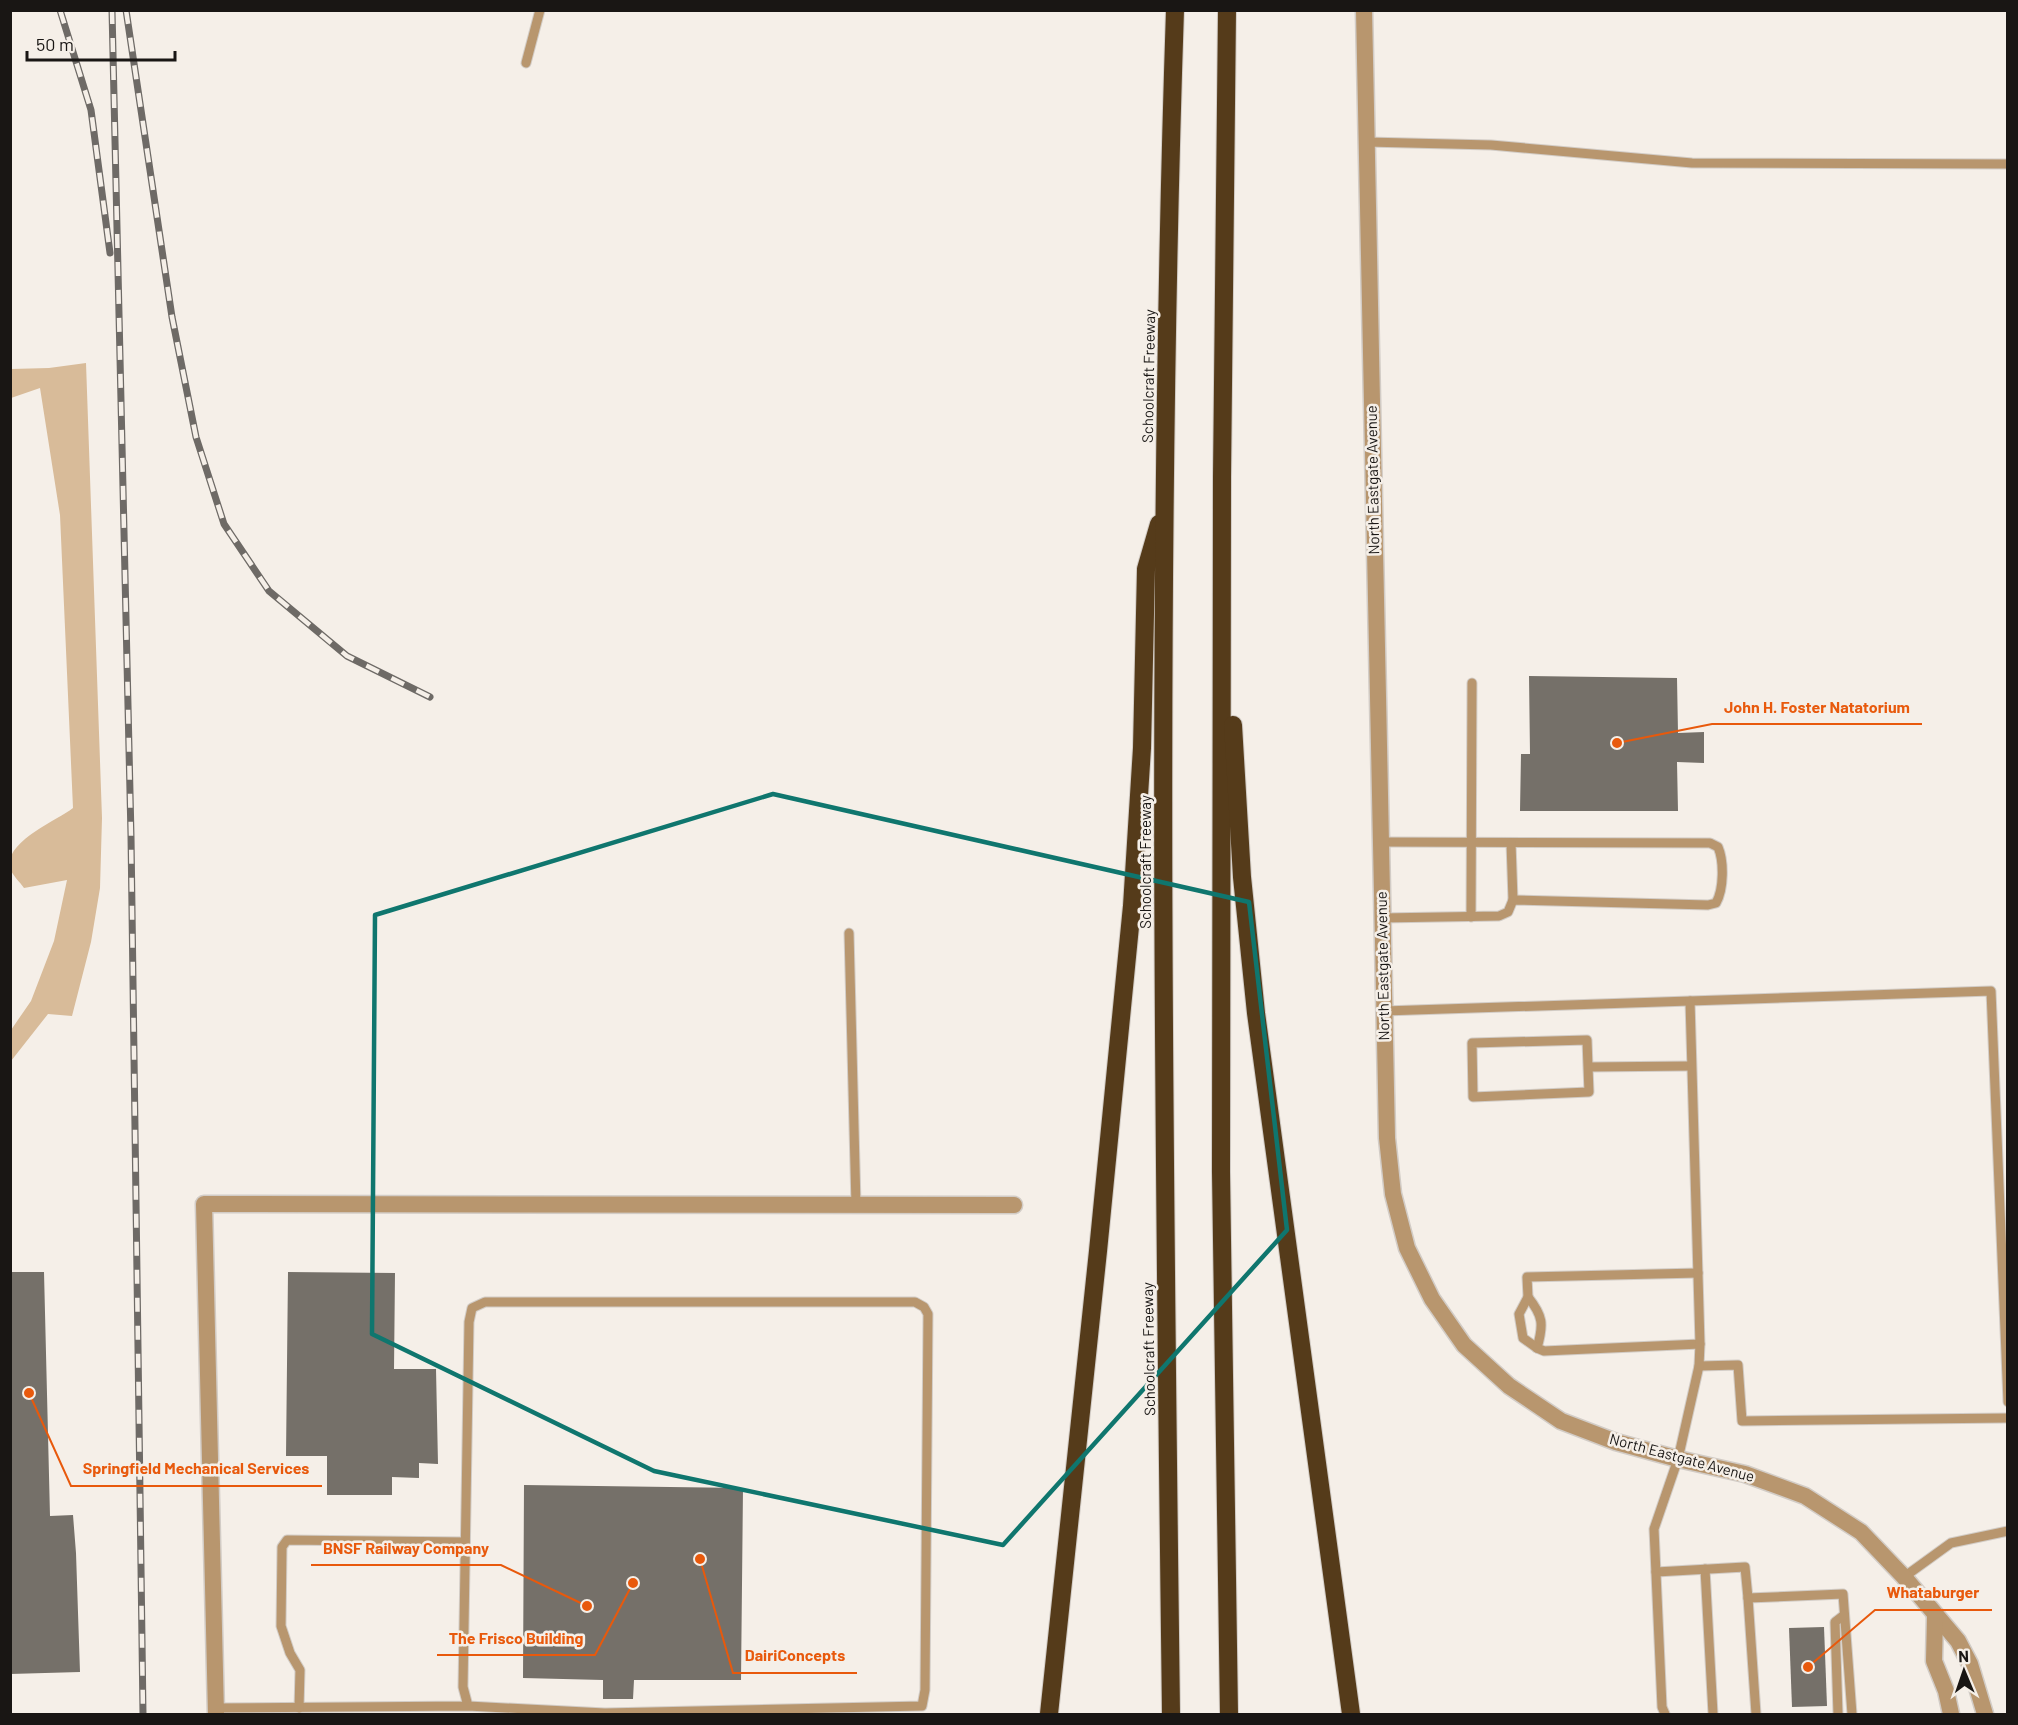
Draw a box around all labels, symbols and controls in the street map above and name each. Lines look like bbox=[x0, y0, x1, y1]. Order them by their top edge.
scale bar bbox=[27, 24, 176, 62]
text: 50 m bbox=[36, 33, 74, 55]
street label: Schoolcraft Freeway bbox=[1138, 309, 1158, 443]
street label: North Eastgate Avenue bbox=[1362, 405, 1382, 555]
callout: John H. Foster Natatorium bbox=[1712, 690, 1922, 724]
text: John H. Foster Natatorium bbox=[1724, 697, 1910, 716]
street label: Schoolcraft Freeway bbox=[1136, 795, 1154, 929]
street label: North Eastgate Avenue bbox=[1372, 891, 1392, 1041]
street label: Schoolcraft Freeway bbox=[1138, 1282, 1158, 1416]
street label: North Eastgate Avenue bbox=[1608, 1429, 1757, 1485]
callout: Springfield Mechanical Services bbox=[71, 1452, 322, 1486]
text: Springfield Mechanical Services bbox=[83, 1458, 309, 1477]
callout: BNSF Railway Company bbox=[311, 1531, 501, 1565]
text: BNSF Railway Company bbox=[323, 1538, 489, 1557]
callout: Whataburger bbox=[1875, 1576, 1992, 1610]
text: Whataburger bbox=[1887, 1582, 1979, 1601]
callout: The Frisco Building bbox=[437, 1621, 595, 1655]
text: The Frisco Building bbox=[449, 1628, 583, 1647]
callout: DairiConcepts bbox=[733, 1639, 857, 1673]
north arrow bbox=[1934, 1641, 1994, 1701]
text: DairiConcepts bbox=[745, 1645, 845, 1664]
text: N bbox=[1958, 1646, 1969, 1665]

